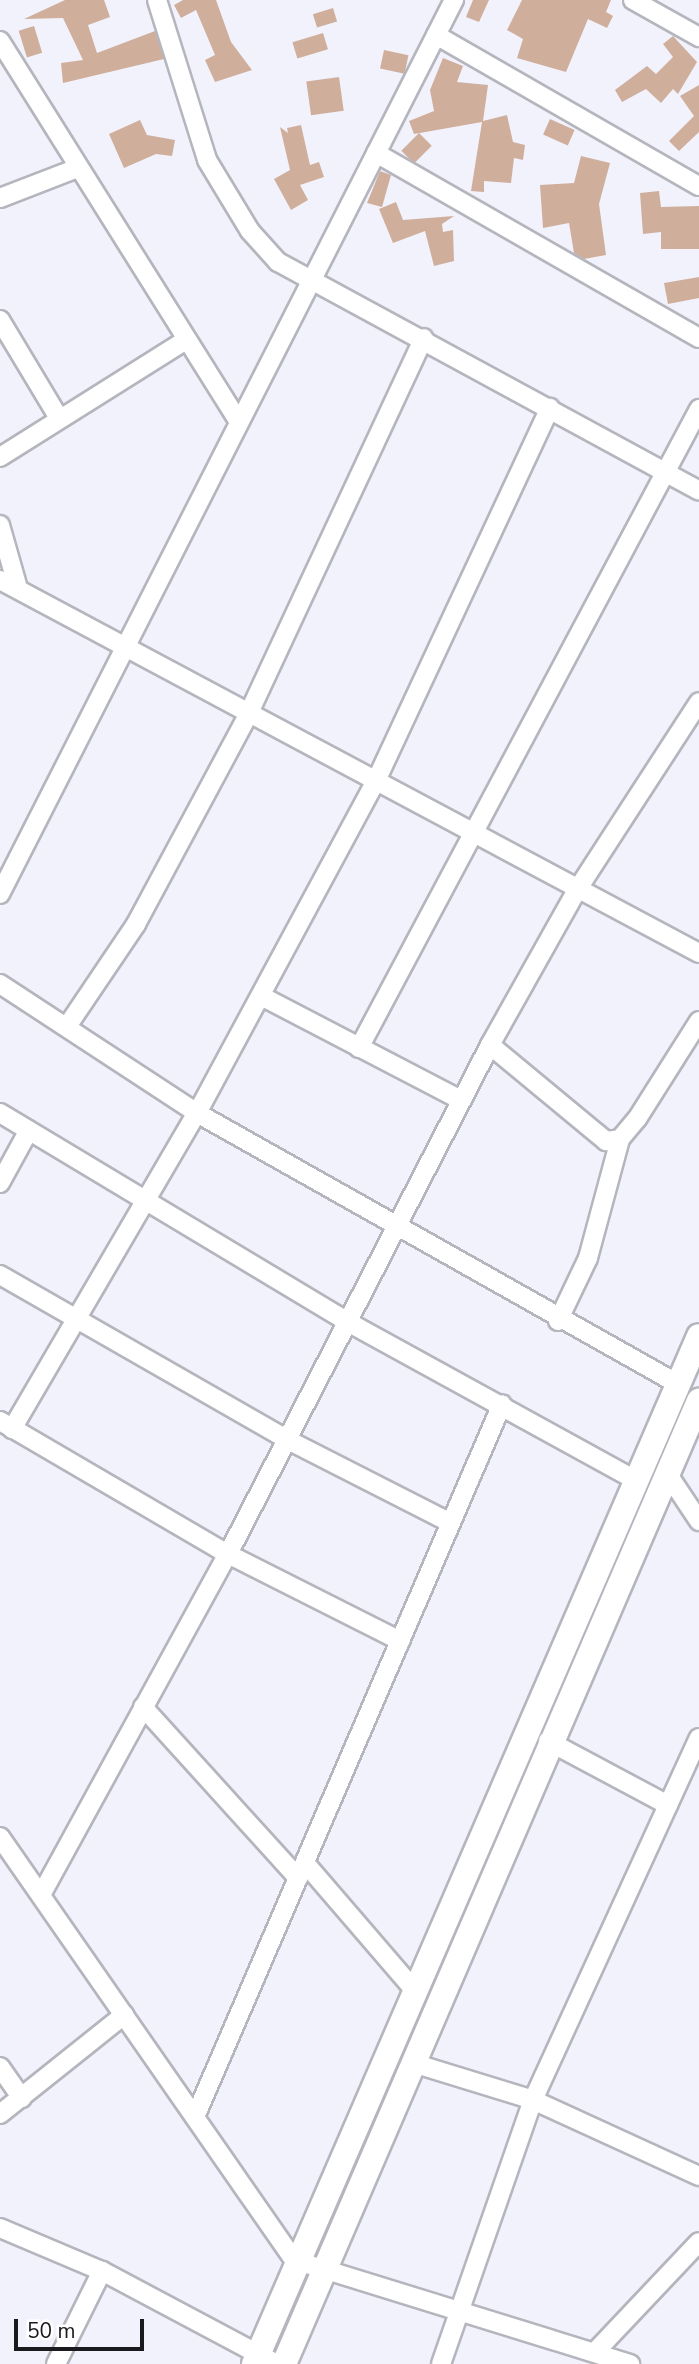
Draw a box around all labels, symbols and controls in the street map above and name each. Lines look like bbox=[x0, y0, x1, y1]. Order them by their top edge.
scale bar bbox=[18, 2304, 147, 2348]
text: 50 m bbox=[27, 2317, 76, 2345]

